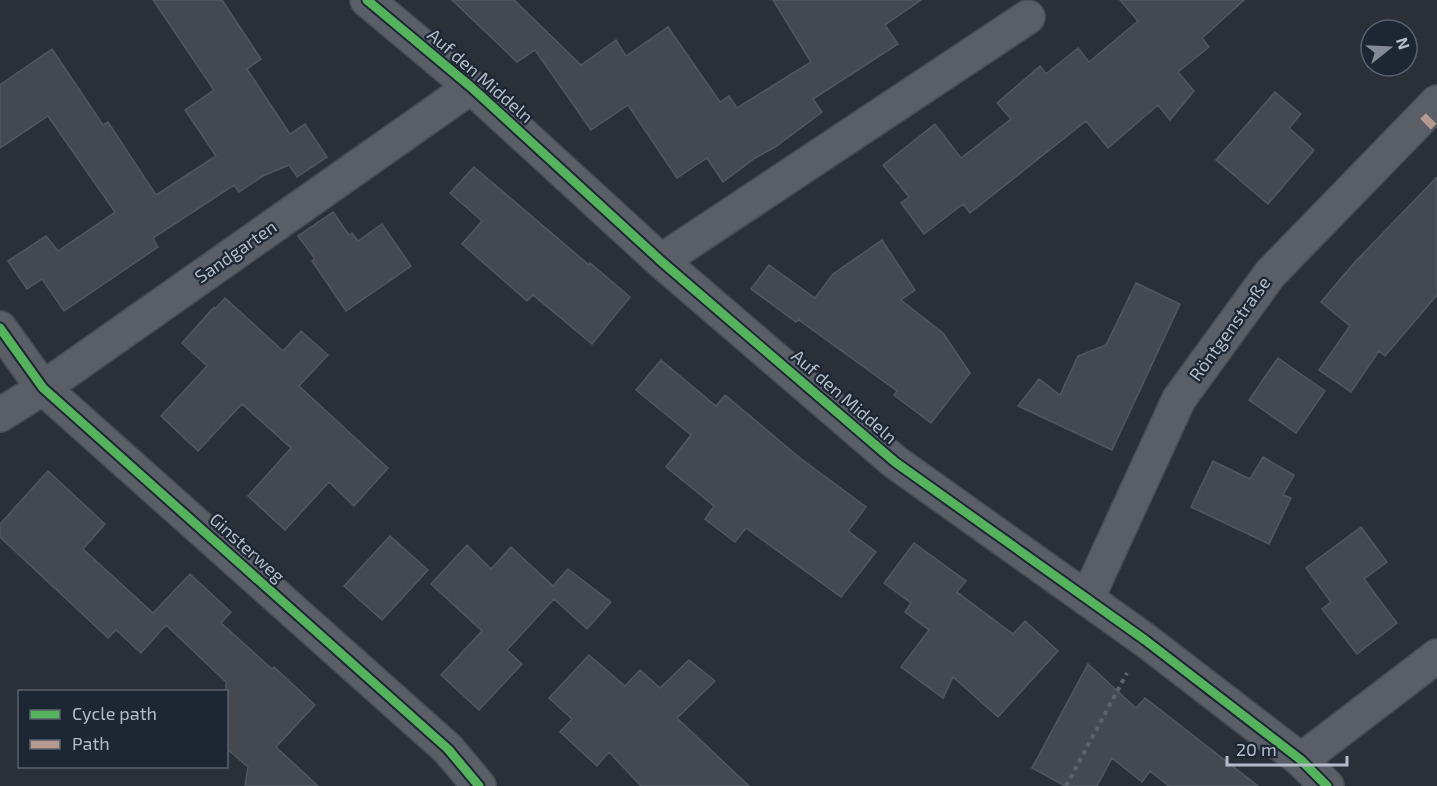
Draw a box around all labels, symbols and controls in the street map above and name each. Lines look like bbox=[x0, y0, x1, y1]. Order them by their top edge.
north arrow bbox=[1359, 18, 1419, 78]
street label: Auf den Middeln bbox=[423, 23, 538, 127]
text: N bbox=[1393, 35, 1415, 52]
street label: Sandgarten bbox=[190, 215, 281, 287]
street label: Röntgenstraße bbox=[1184, 272, 1274, 385]
street label: Auf den Middeln bbox=[787, 344, 902, 448]
street label: Ginsterweg bbox=[206, 508, 290, 587]
legend bbox=[18, 690, 228, 768]
text: Cycle path bbox=[72, 702, 157, 724]
scale bar bbox=[1227, 729, 1347, 767]
text: Path bbox=[72, 732, 110, 754]
text: 20 m bbox=[1236, 738, 1277, 760]

